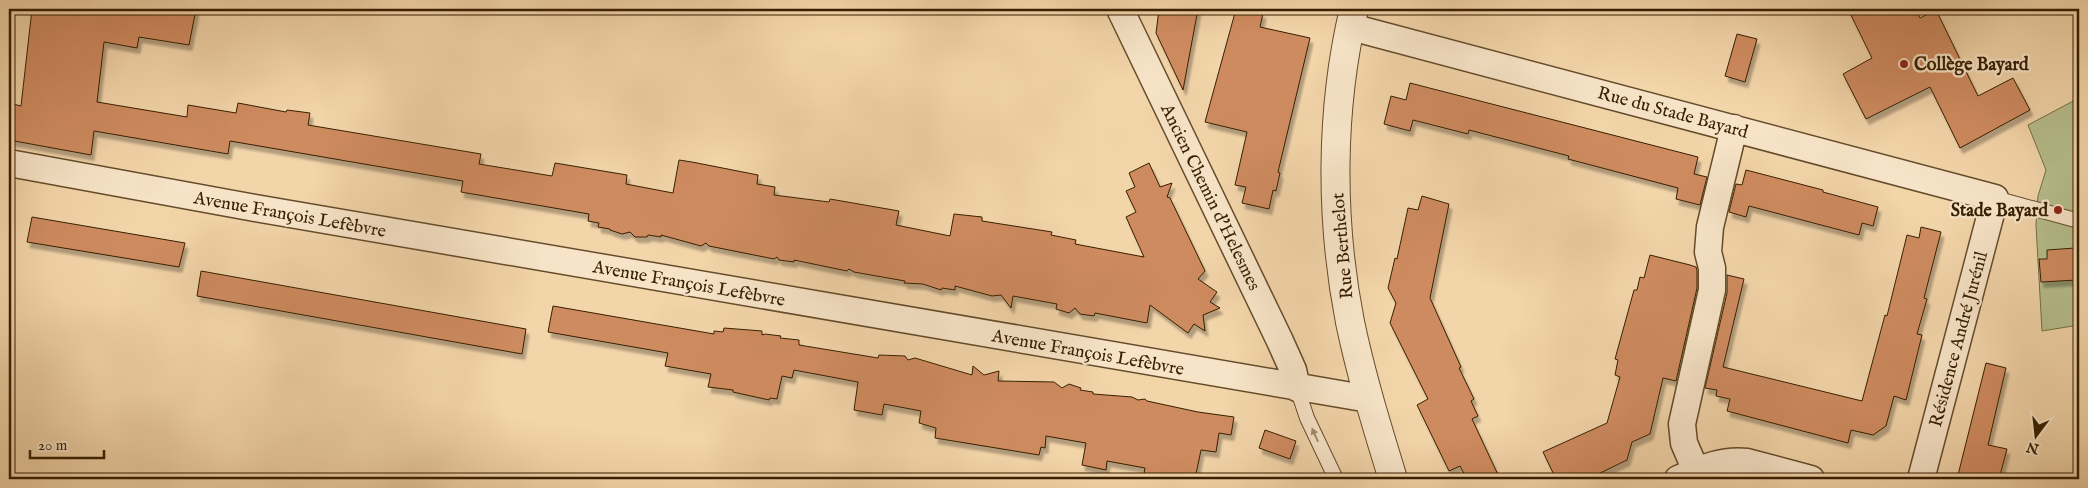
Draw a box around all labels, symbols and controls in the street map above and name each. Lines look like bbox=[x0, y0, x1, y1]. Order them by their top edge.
place label: Collège Bayard bbox=[1914, 54, 2029, 77]
marker: Collège Bayard bbox=[1898, 58, 1910, 70]
street label: Rue du Stade Bayard bbox=[1595, 82, 1751, 145]
street label: Ancien Chemin d'Helesmes bbox=[1154, 100, 1265, 295]
street label: Avenue François Lefèbvre bbox=[191, 187, 388, 244]
street label: Rue Berthelot bbox=[1327, 192, 1360, 300]
place label: Stade Bayard bbox=[1951, 200, 2048, 223]
marker: Stade Bayard bbox=[2052, 204, 2064, 216]
street label: Résidence André Jurénil bbox=[1925, 249, 1994, 430]
street label: Avenue François Lefèbvre bbox=[590, 256, 787, 313]
street label: Avenue François Lefèbvre bbox=[989, 325, 1186, 382]
north arrow bbox=[2010, 410, 2060, 460]
scale bar bbox=[30, 428, 104, 460]
one-way arrow bbox=[1311, 428, 1319, 442]
text: 20 m bbox=[38, 436, 68, 455]
text: N bbox=[2025, 437, 2042, 458]

